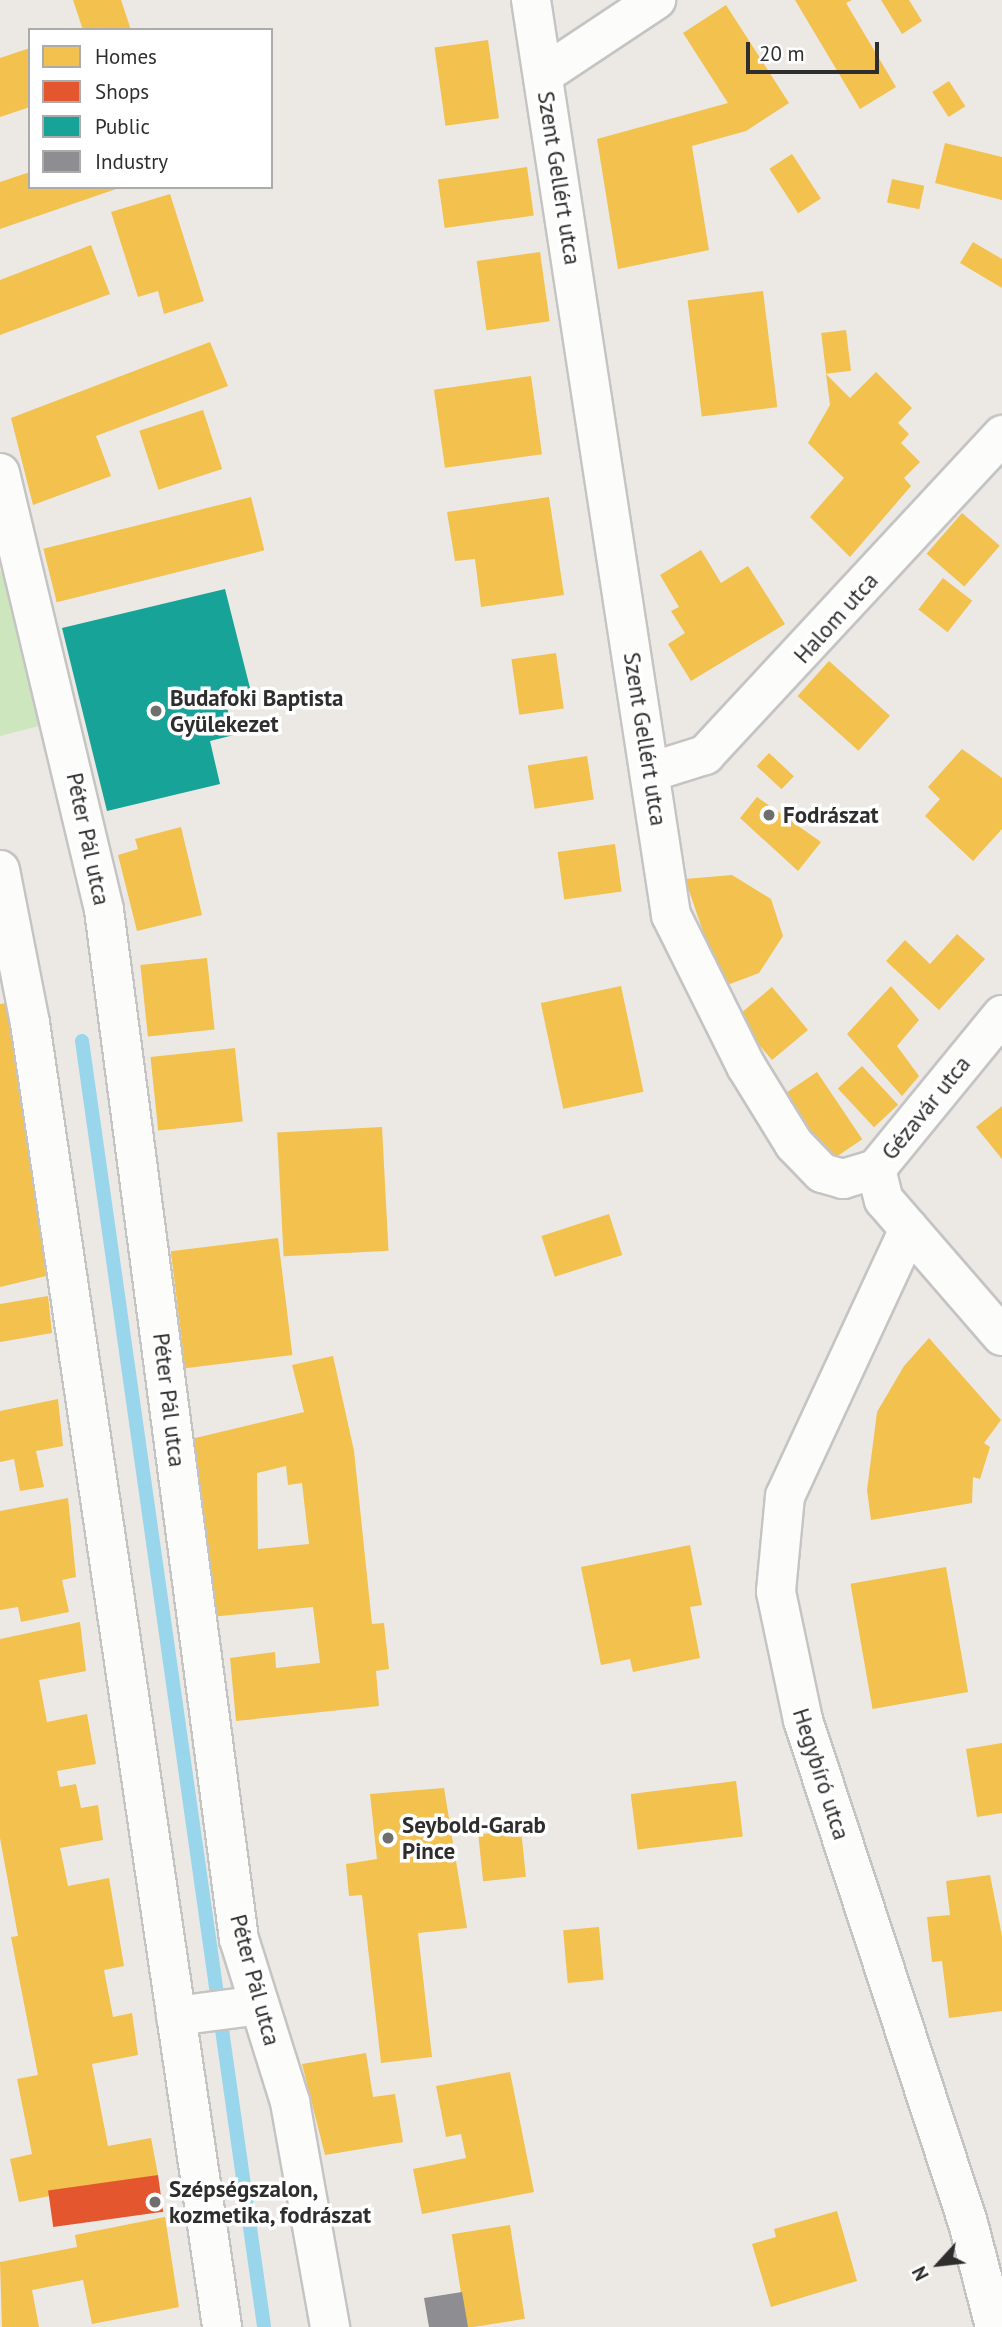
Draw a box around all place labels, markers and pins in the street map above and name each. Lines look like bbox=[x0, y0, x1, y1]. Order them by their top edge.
place label: Budafoki Baptista Gyülekezet bbox=[170, 684, 343, 738]
marker: Budafoki Baptista Gyülekezet bbox=[148, 703, 164, 719]
place label: Fodrászat bbox=[783, 801, 879, 829]
marker: Fodrászat bbox=[761, 807, 777, 823]
place label: Seybold-Garab Pince bbox=[402, 1811, 546, 1865]
marker: Seybold-Garab Pince bbox=[380, 1830, 396, 1846]
place label: Szépségszalon, kozmetika, fodrászat bbox=[169, 2175, 373, 2229]
marker: Szépségszalon, kozmetika, fodrászat bbox=[147, 2194, 163, 2210]

